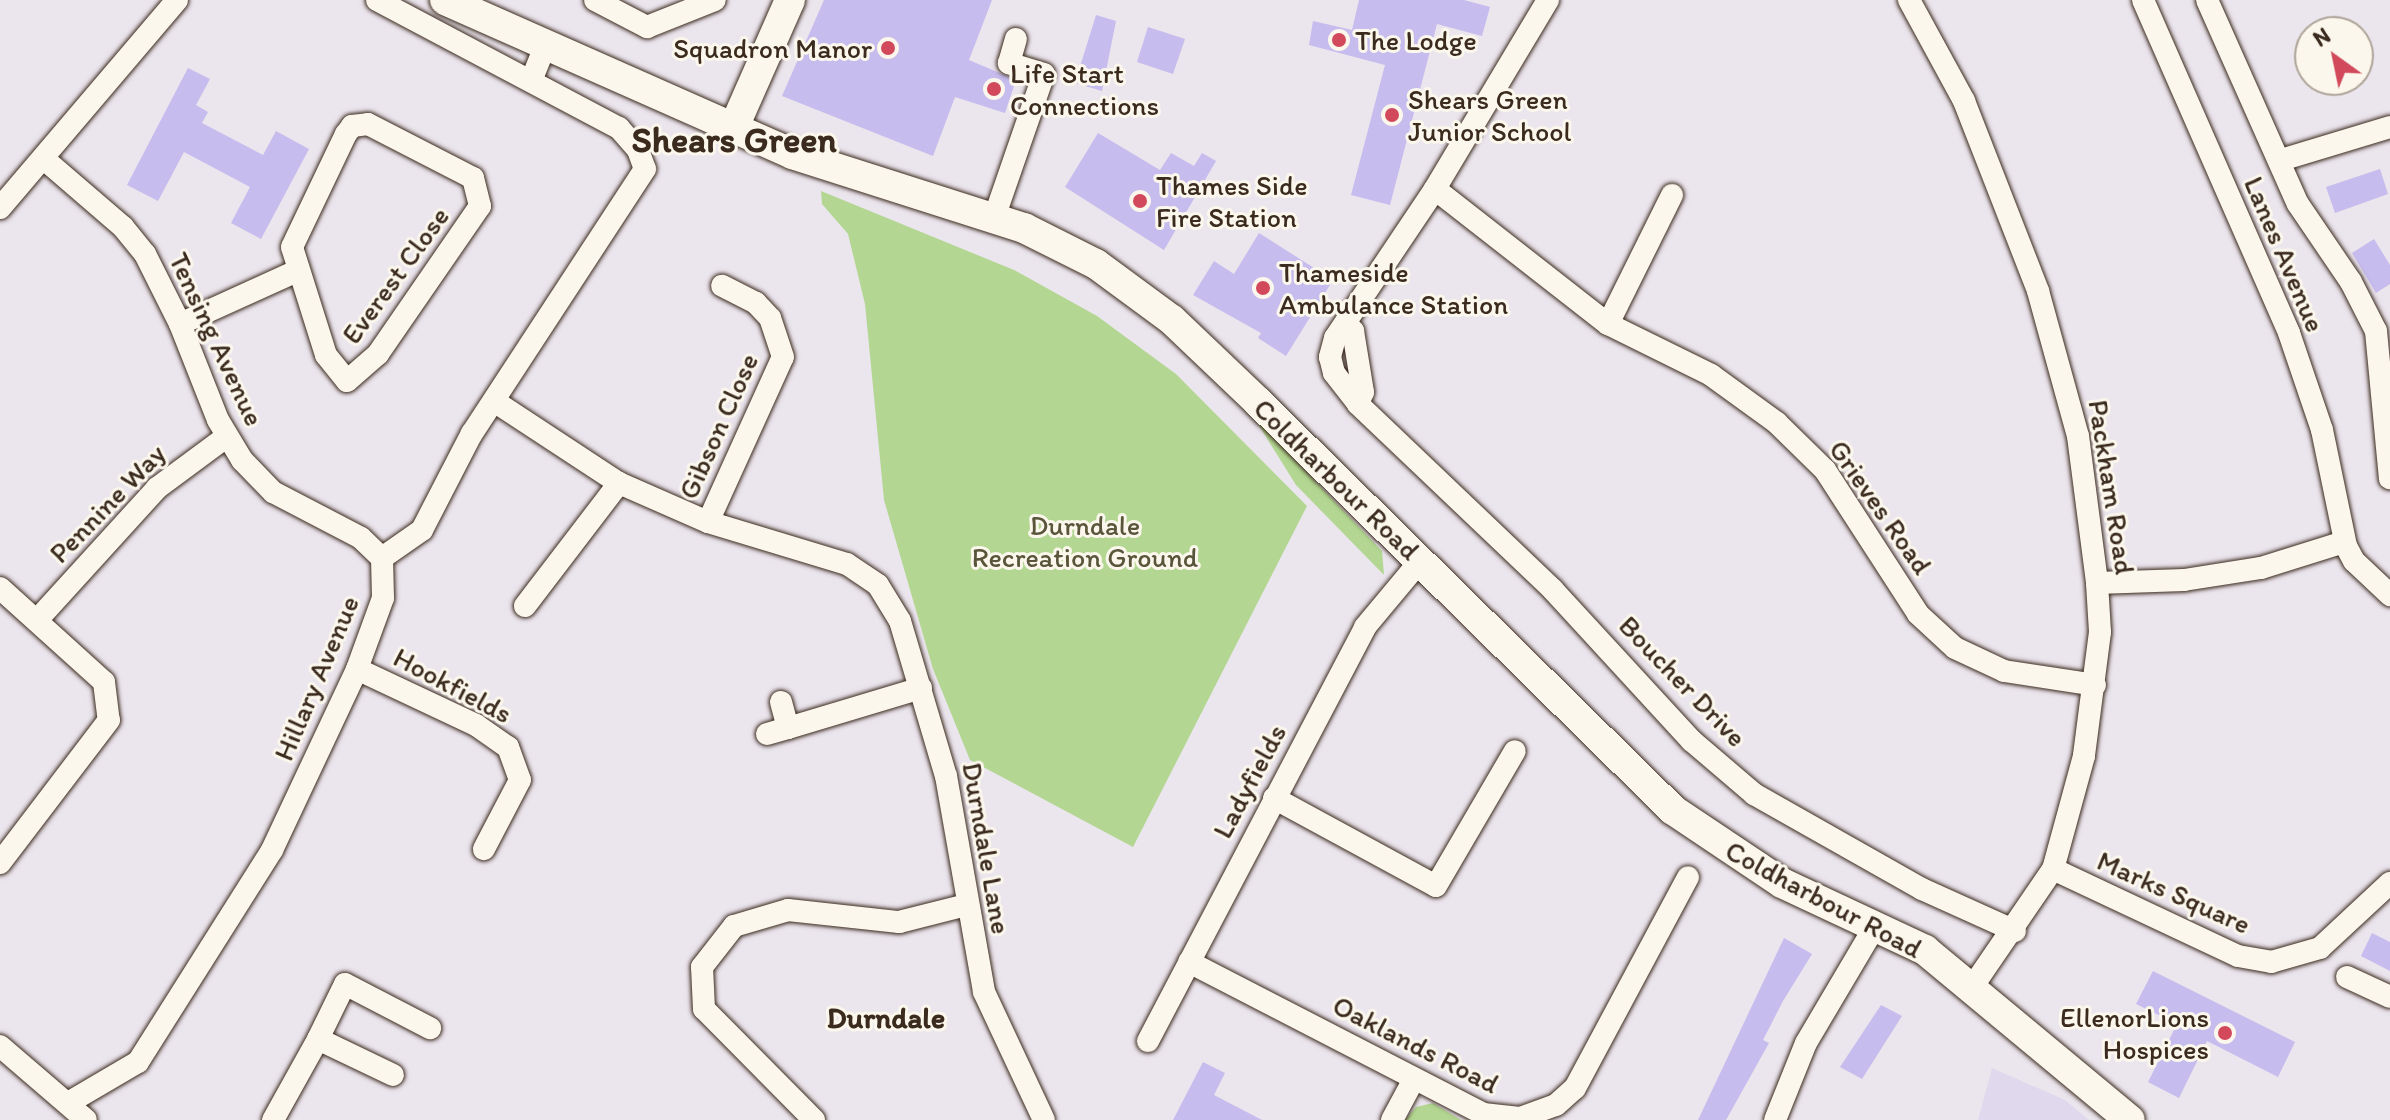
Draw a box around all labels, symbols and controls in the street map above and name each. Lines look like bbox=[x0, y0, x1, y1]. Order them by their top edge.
north arrow bbox=[2294, 16, 2374, 96]
text: N bbox=[2308, 22, 2335, 53]
place label: The Lodge bbox=[1355, 23, 1477, 57]
place label: Squadron Manor bbox=[673, 31, 872, 65]
marker: The Lodge bbox=[1330, 31, 1348, 49]
marker: Squadron Manor bbox=[879, 39, 897, 57]
place label: Life Start Connections bbox=[1010, 56, 1159, 122]
marker: Life Start Connections bbox=[985, 80, 1003, 98]
place label: Shears Green Junior School bbox=[1408, 82, 1571, 148]
marker: Shears Green Junior School bbox=[1383, 106, 1401, 124]
district label: Shears Green bbox=[632, 118, 836, 162]
place label: Thames Side Fire Station bbox=[1156, 168, 1308, 234]
street label: Lanes Avenue bbox=[2237, 172, 2333, 336]
marker: Thames Side Fire Station bbox=[1131, 192, 1149, 210]
street label: Everest Close bbox=[334, 200, 456, 350]
street label: Tensing Avenue bbox=[163, 248, 271, 430]
place label: Thameside Ambulance Station bbox=[1279, 255, 1509, 321]
marker: Thameside Ambulance Station bbox=[1254, 279, 1272, 297]
street label: Gibson Close bbox=[671, 348, 765, 504]
street label: Coldharbour Road bbox=[1247, 392, 1427, 566]
street label: Packham Road bbox=[2082, 397, 2142, 577]
street label: Grieves Road bbox=[1822, 433, 1940, 581]
street label: Pennine Way bbox=[42, 436, 172, 570]
park label: Durndale Recreation Ground bbox=[972, 508, 1198, 574]
street label: Hillary Avenue bbox=[266, 591, 366, 765]
street label: Boucher Drive bbox=[1612, 608, 1754, 754]
street label: Hookfields bbox=[388, 640, 518, 730]
street label: Ladyfields bbox=[1205, 718, 1293, 844]
street label: Durndale Lane bbox=[955, 759, 1019, 937]
street label: Coldharbour Road bbox=[1720, 833, 1928, 965]
street label: Marks Square bbox=[2092, 843, 2256, 941]
street label: Oaklands Road bbox=[1328, 988, 1504, 1100]
district label: Durndale bbox=[827, 1000, 945, 1036]
place label: EllenorLions Hospices bbox=[2060, 1000, 2209, 1066]
marker: EllenorLions Hospices bbox=[2216, 1024, 2234, 1042]

